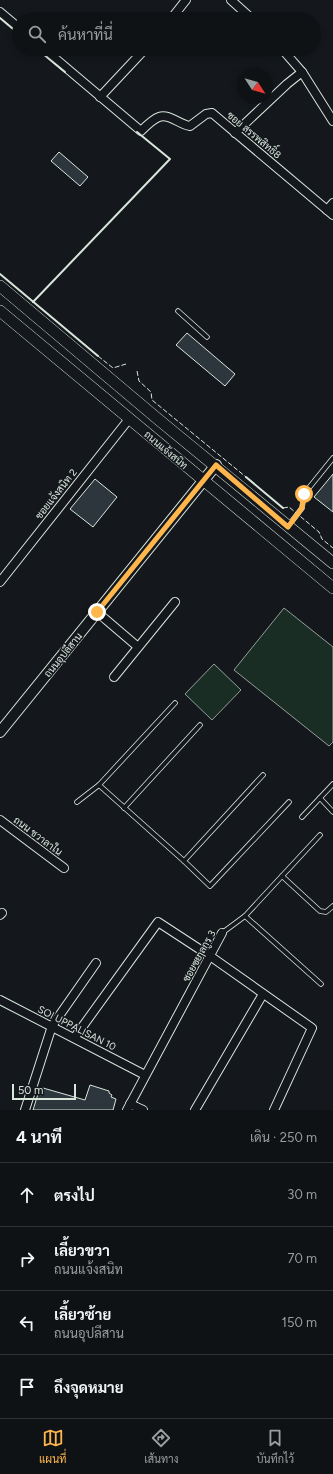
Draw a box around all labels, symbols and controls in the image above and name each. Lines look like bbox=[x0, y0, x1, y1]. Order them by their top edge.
search box bbox=[12, 12, 321, 56]
icon: search bbox=[26, 23, 48, 45]
text: ค้นหาที่นี่ bbox=[58, 26, 113, 44]
north arrow bbox=[237, 68, 273, 104]
street label: ซอย สรรพสิทธิ์8 bbox=[224, 107, 285, 161]
street label: ถนนแจ้งสนิท bbox=[141, 428, 191, 472]
street label: ซอยแจ้งสนิท 2 bbox=[32, 466, 80, 522]
route start bbox=[295, 485, 313, 503]
route end bbox=[88, 603, 106, 621]
street label: ถนนอุปลีสาน bbox=[41, 630, 86, 681]
street label: ถนน ชวาลาใน bbox=[11, 813, 65, 859]
street label: ซอยซยๅลกูร 3 bbox=[180, 928, 219, 985]
street label: SOI UPPALISAN 10 bbox=[36, 1003, 118, 1053]
scale bar bbox=[12, 1082, 76, 1101]
text: 50 m bbox=[18, 1084, 43, 1097]
text: 4 นาที bbox=[16, 1127, 62, 1147]
text: เดิน · 250 m bbox=[250, 1130, 317, 1145]
icon: ahead bbox=[16, 1184, 38, 1206]
text: ตรงไป bbox=[54, 1187, 95, 1205]
text: 30 m bbox=[287, 1187, 317, 1202]
text: เลี้ยวขวา bbox=[54, 1242, 110, 1260]
icon: right bbox=[16, 1248, 38, 1270]
text: 70 m bbox=[287, 1251, 317, 1266]
text: ถนนแจ้งสนิท bbox=[54, 1262, 123, 1277]
text: เลี้ยวซ้าย bbox=[54, 1306, 111, 1324]
icon: left bbox=[16, 1312, 38, 1334]
text: 150 m bbox=[282, 1315, 317, 1330]
text: ถนนอุปลีสาน bbox=[54, 1326, 124, 1341]
icon: arrive bbox=[16, 1376, 38, 1398]
text: ถึงจุดหมาย bbox=[54, 1379, 124, 1397]
tab: แผนที่ bbox=[39, 1427, 66, 1466]
tab: เส้นทาง bbox=[144, 1427, 179, 1466]
tab: บันทึกไว้ bbox=[256, 1427, 294, 1466]

